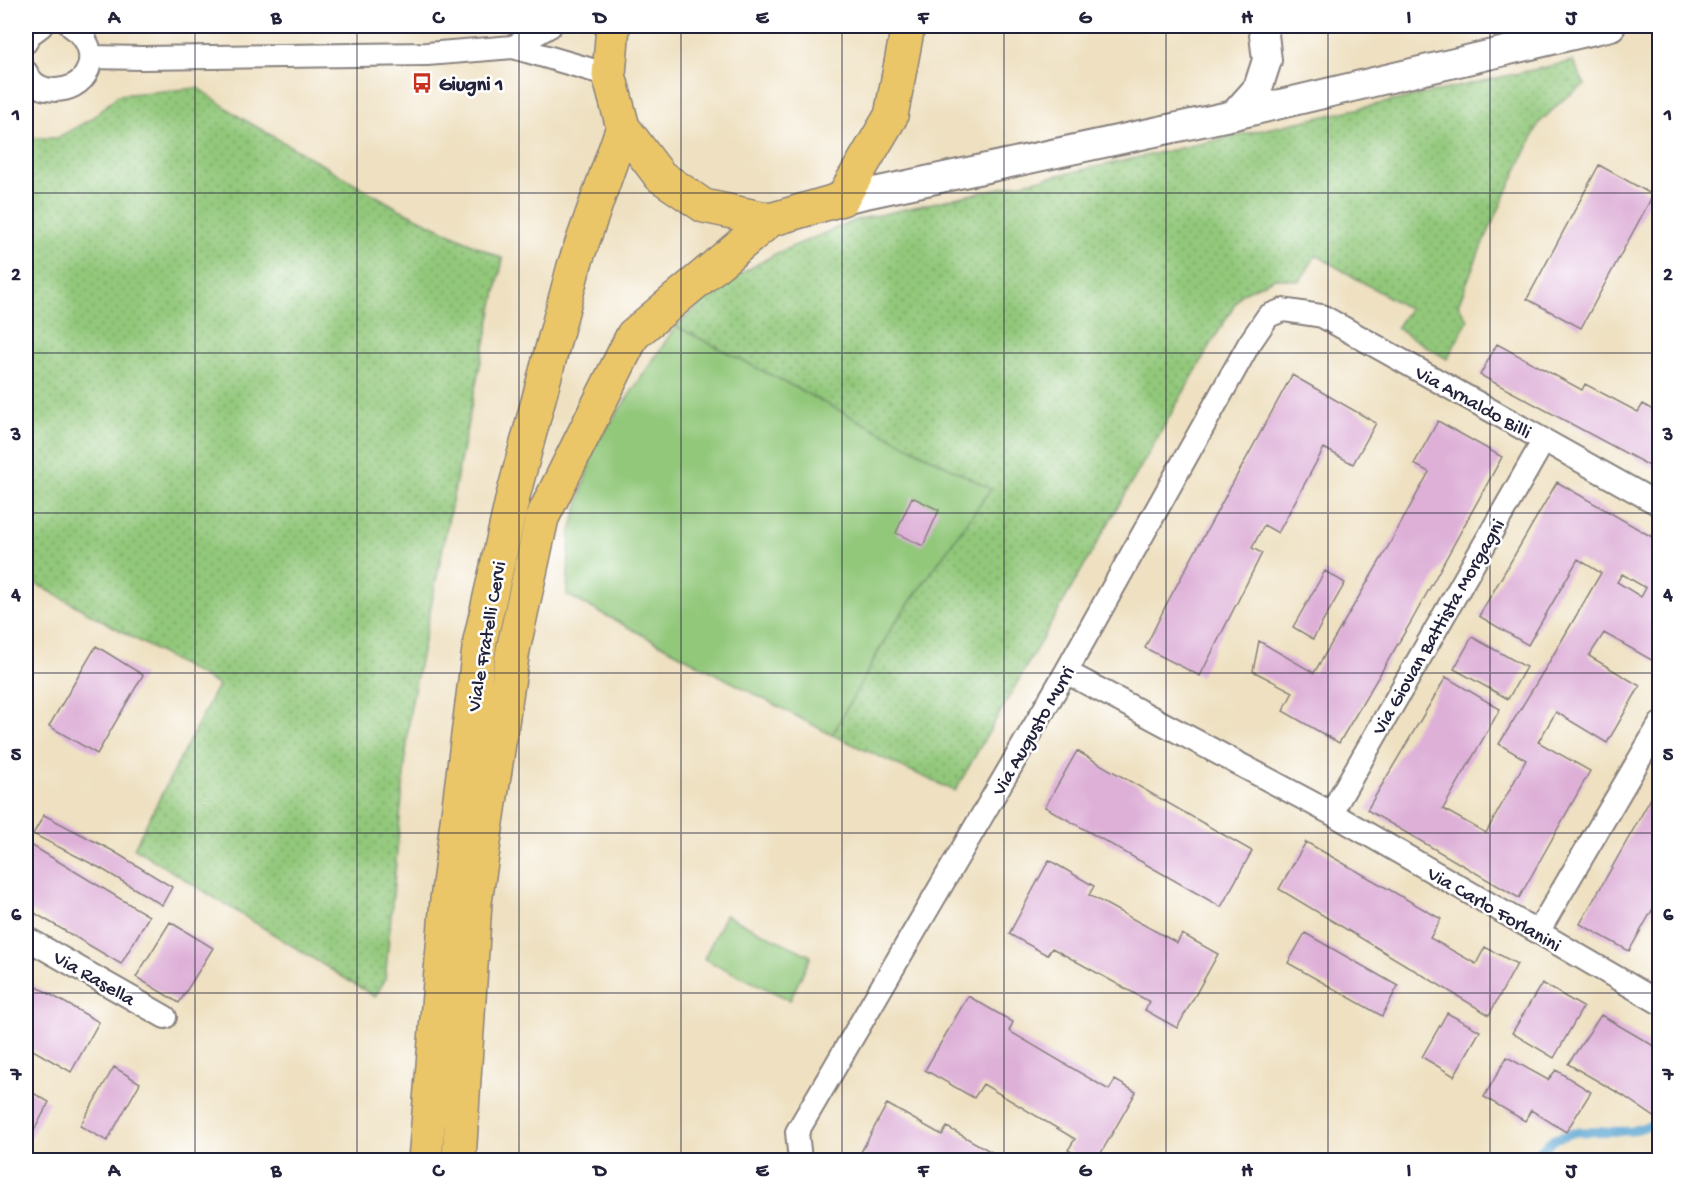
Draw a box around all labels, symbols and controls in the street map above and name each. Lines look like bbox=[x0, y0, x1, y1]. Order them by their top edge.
text: A bbox=[107, 8, 122, 31]
text: B bbox=[270, 8, 282, 31]
text: C bbox=[432, 8, 446, 31]
text: D bbox=[591, 8, 607, 31]
text: E bbox=[756, 8, 770, 31]
text: F bbox=[917, 8, 930, 31]
text: G bbox=[1079, 8, 1093, 31]
text: H bbox=[1241, 8, 1253, 31]
text: I bbox=[1407, 8, 1412, 31]
text: J bbox=[1565, 8, 1578, 31]
bus stop icon: Giugni 1 bbox=[410, 71, 434, 95]
place label: Giugni 1 bbox=[439, 75, 503, 98]
text: 1 bbox=[11, 105, 20, 128]
text: 1 bbox=[1663, 105, 1672, 128]
text: 2 bbox=[11, 265, 21, 288]
text: 2 bbox=[1663, 265, 1673, 288]
street label: Via Arnaldo Billi bbox=[1409, 362, 1535, 446]
text: 3 bbox=[10, 425, 21, 448]
text: 3 bbox=[1662, 425, 1673, 448]
street label: Via Giovan Battista Morgagni bbox=[1368, 516, 1511, 741]
street label: Viale Fratelli Cervi bbox=[464, 560, 513, 715]
text: 4 bbox=[10, 585, 21, 608]
text: 4 bbox=[1662, 585, 1673, 608]
street label: Via Augusto Murri bbox=[988, 663, 1081, 801]
text: 5 bbox=[11, 745, 22, 768]
text: 5 bbox=[1663, 745, 1674, 768]
street label: Via Carlo Forlanini bbox=[1421, 863, 1564, 959]
text: 6 bbox=[11, 905, 22, 928]
text: 6 bbox=[1663, 905, 1674, 928]
street label: Via Rasella bbox=[47, 947, 139, 1013]
text: 7 bbox=[10, 1065, 23, 1088]
text: 7 bbox=[1662, 1065, 1675, 1088]
text: A bbox=[107, 1161, 122, 1184]
text: B bbox=[270, 1161, 282, 1184]
text: C bbox=[432, 1161, 446, 1184]
text: D bbox=[591, 1161, 607, 1184]
text: E bbox=[756, 1161, 770, 1184]
text: F bbox=[917, 1161, 930, 1184]
text: G bbox=[1079, 1161, 1093, 1184]
text: H bbox=[1241, 1161, 1253, 1184]
text: I bbox=[1407, 1161, 1412, 1184]
text: J bbox=[1565, 1161, 1578, 1184]

